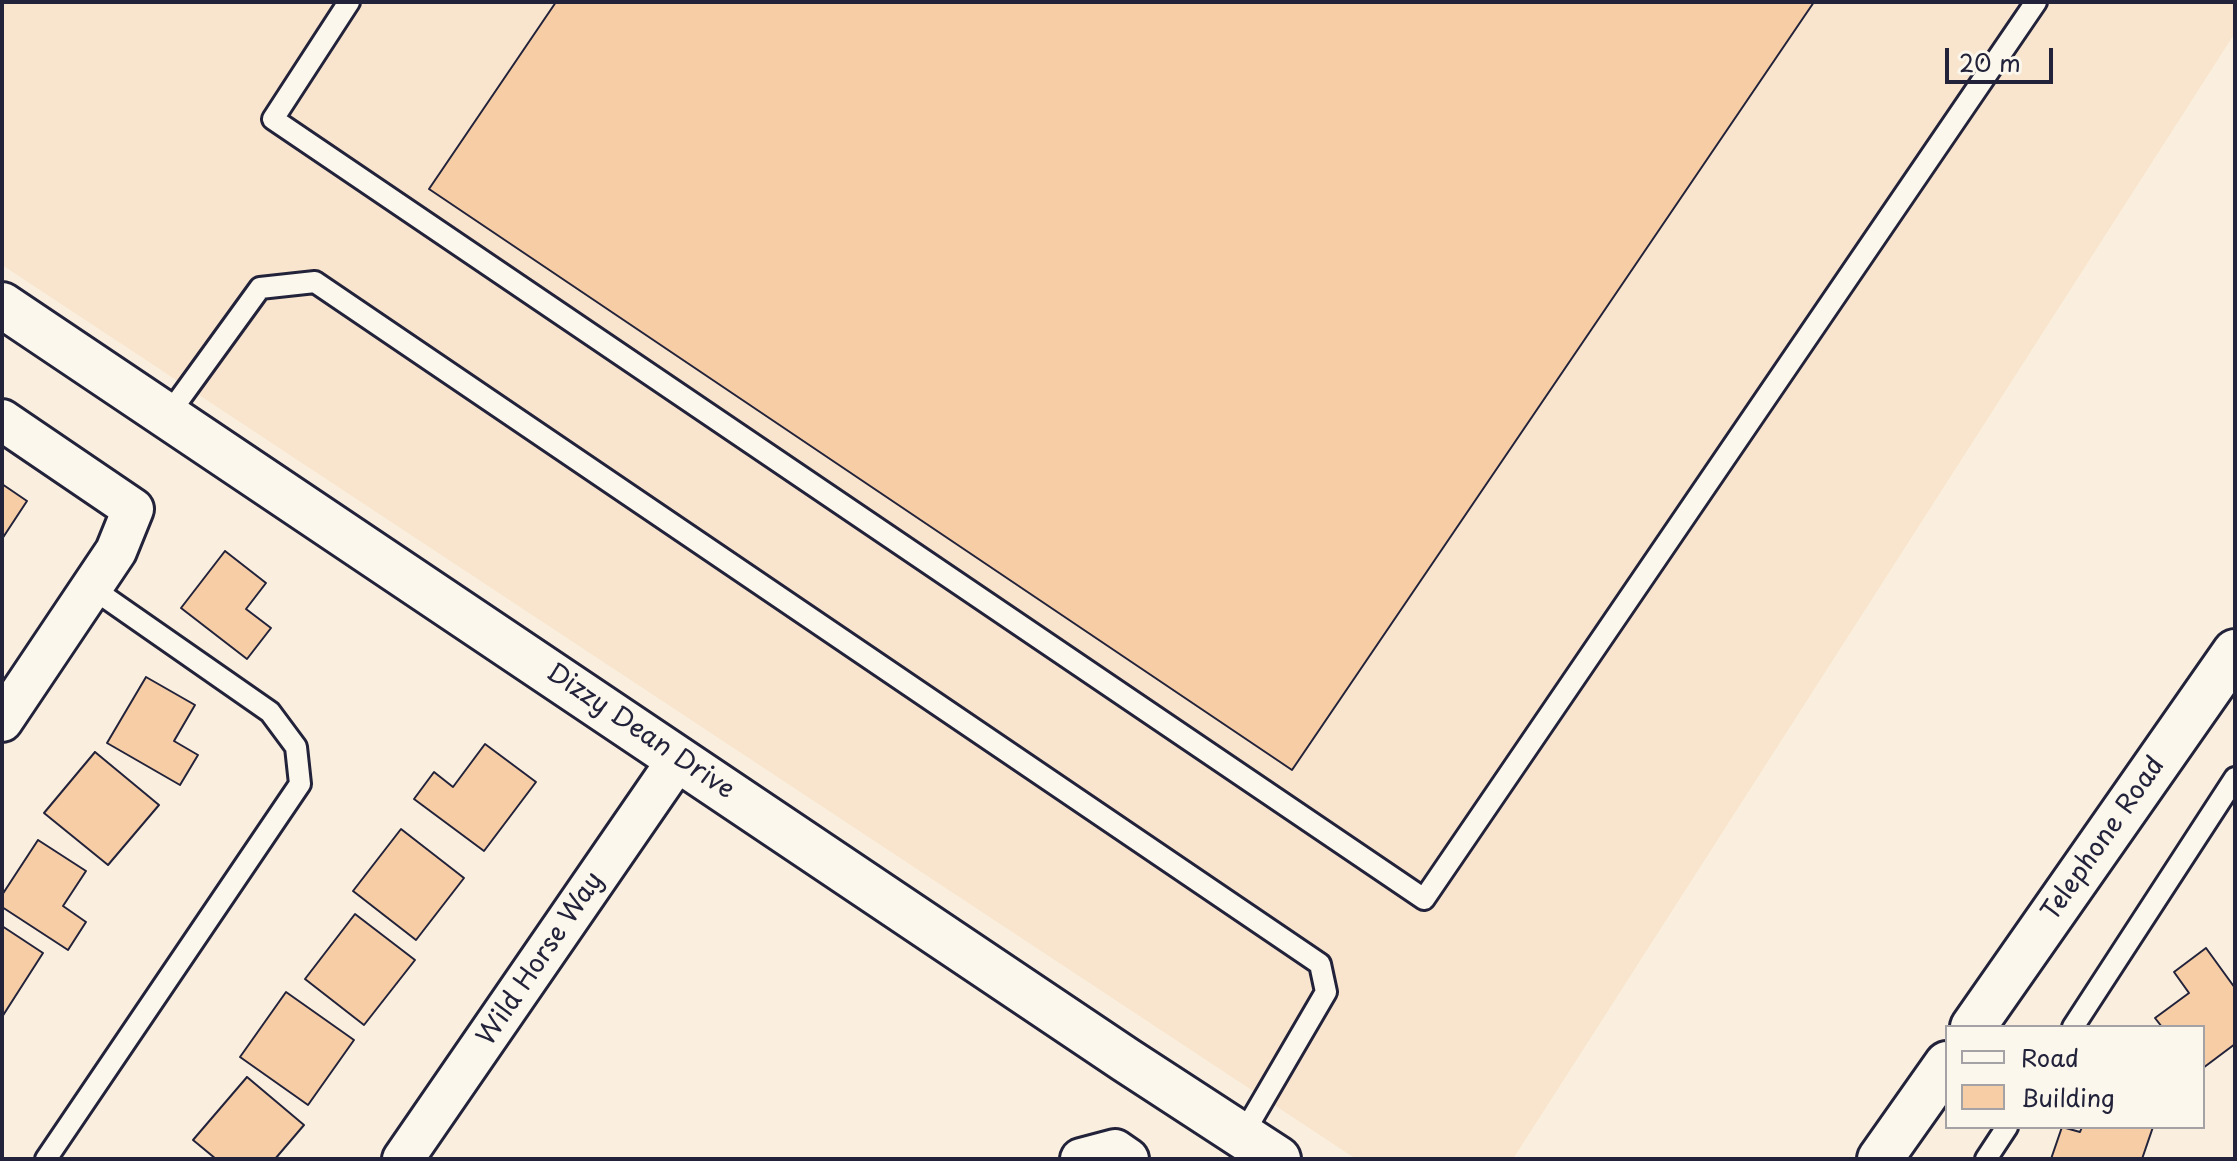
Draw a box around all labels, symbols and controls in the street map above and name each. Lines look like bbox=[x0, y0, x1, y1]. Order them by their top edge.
scale bar bbox=[1949, 32, 2057, 82]
text: 20 m bbox=[1959, 44, 2021, 80]
street label: Dizzy Dean Drive bbox=[540, 658, 740, 806]
street label: Telephone Road bbox=[2036, 751, 2172, 927]
street label: Wild Horse Way bbox=[471, 866, 611, 1052]
legend bbox=[1945, 1025, 2205, 1129]
text: Road bbox=[2021, 1039, 2079, 1075]
text: Building bbox=[2021, 1079, 2115, 1115]

